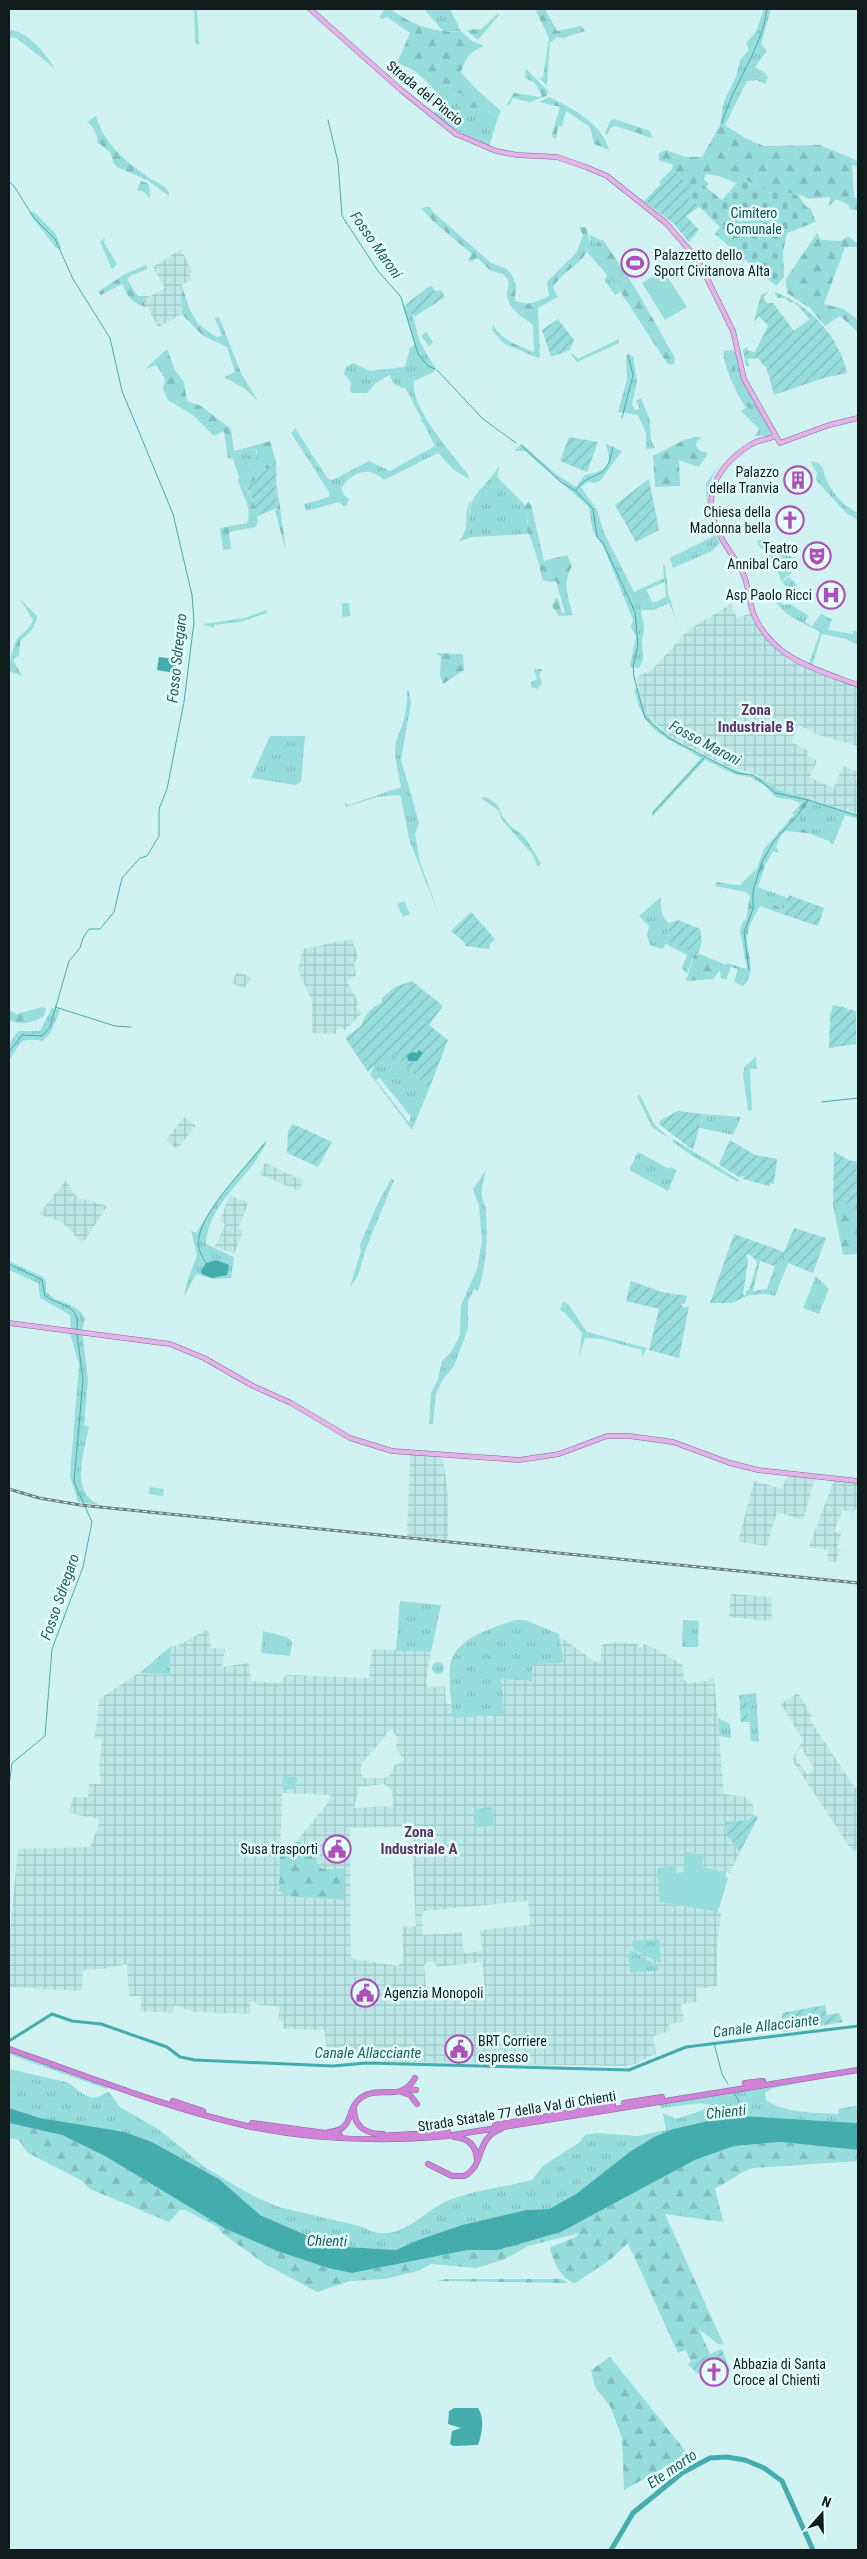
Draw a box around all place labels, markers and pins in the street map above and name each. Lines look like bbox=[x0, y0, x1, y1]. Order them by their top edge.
place label: Palazzetto dello Sport Civitanova Alta bbox=[654, 247, 770, 279]
sports icon: Palazzetto dello Sport Civitanova Alta bbox=[620, 248, 650, 278]
place label: Palazzo della Tranvia bbox=[709, 464, 779, 496]
building icon: Palazzo della Tranvia bbox=[783, 465, 813, 495]
place label: Chiesa della Madonna bella bbox=[690, 504, 771, 536]
church icon: Chiesa della Madonna bella bbox=[775, 505, 805, 535]
place label: Teatro Annibal Caro bbox=[727, 540, 798, 572]
theatre icon: Teatro Annibal Caro bbox=[802, 541, 832, 571]
hospital icon: Asp Paolo Ricci bbox=[816, 580, 846, 610]
place label: Asp Paolo Ricci bbox=[726, 587, 812, 603]
public building icon: Susa trasporti bbox=[322, 1834, 352, 1864]
place label: Susa trasporti bbox=[241, 1841, 318, 1857]
public building icon: Agenzia Monopoli bbox=[350, 1978, 380, 2008]
place label: Agenzia Monopoli bbox=[384, 1985, 483, 2001]
place label: BRT Corriere espresso bbox=[478, 2033, 547, 2065]
public building icon: BRT Corriere espresso bbox=[444, 2034, 474, 2064]
place label: Abbazia di Santa Croce al Chienti bbox=[733, 2356, 826, 2388]
church icon: Abbazia di Santa Croce al Chienti bbox=[699, 2357, 729, 2387]

